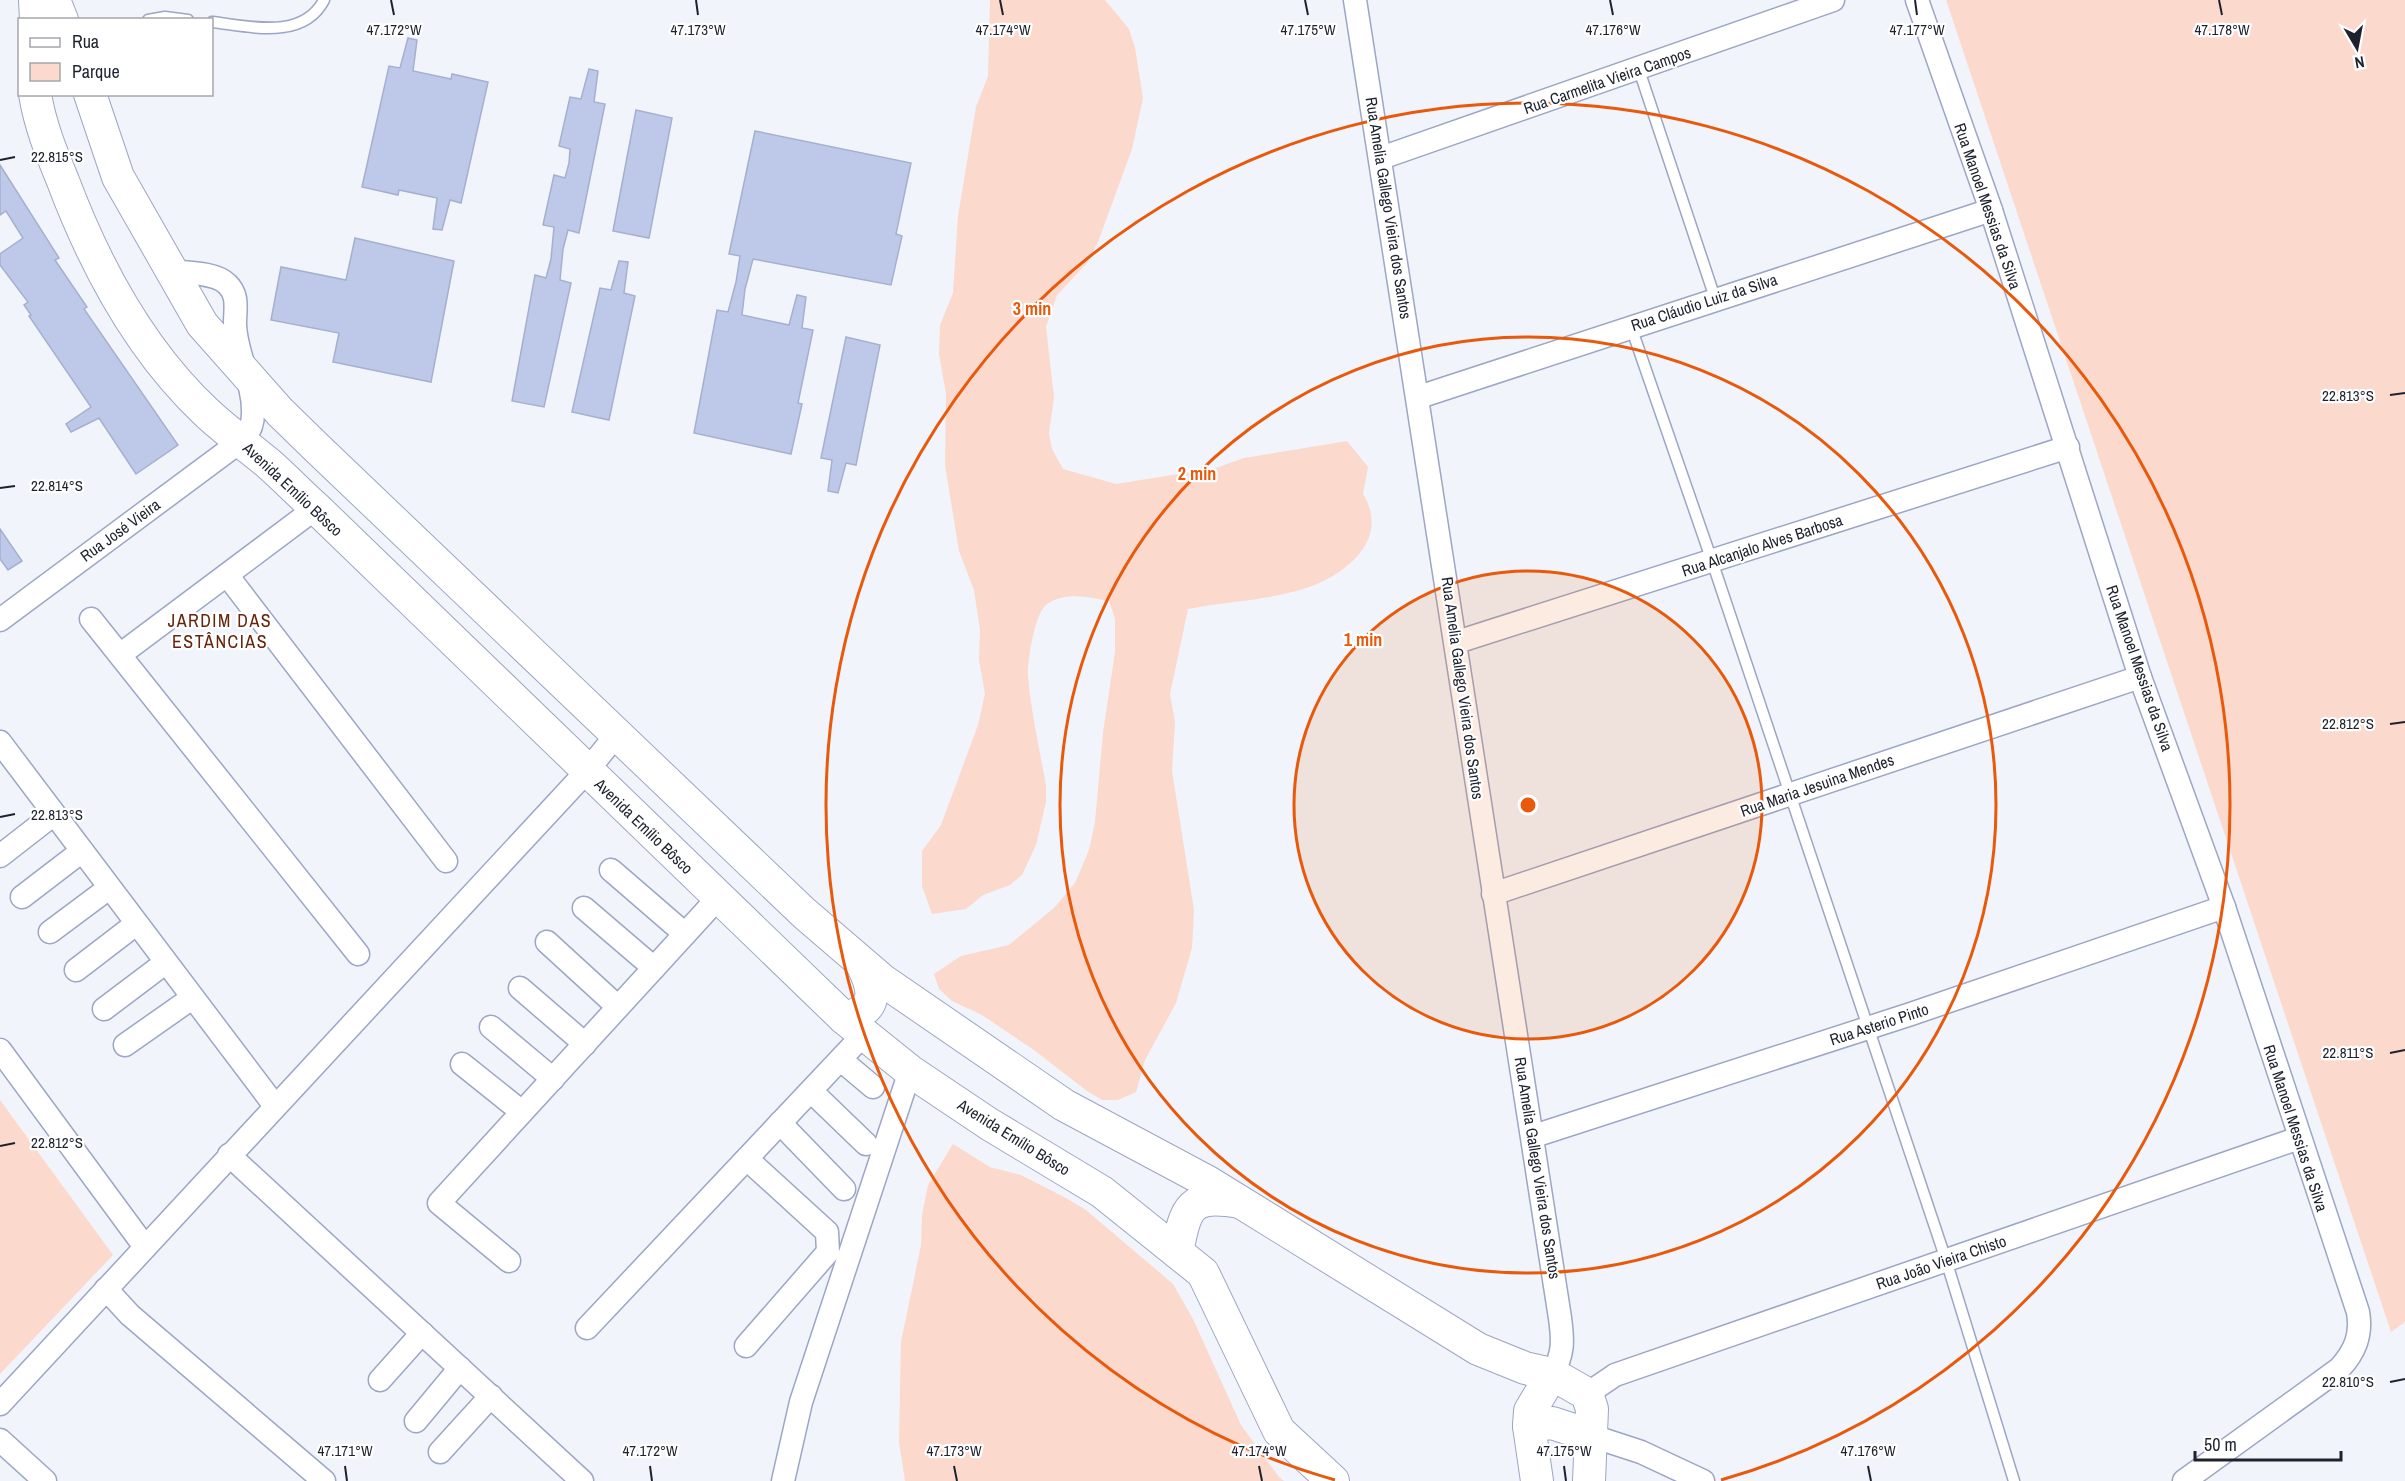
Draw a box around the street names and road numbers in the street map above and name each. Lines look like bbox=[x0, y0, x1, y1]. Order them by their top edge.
street label: Rua Carmelita Vieira Campos bbox=[1520, 41, 1694, 119]
street label: Rua Amelia Gallego Vieira dos Santos bbox=[1361, 95, 1417, 321]
street label: Rua Manoel Messias da Silva bbox=[1949, 120, 2027, 293]
street label: Rua Cláudio Luiz da Silva bbox=[1628, 268, 1781, 336]
street label: Avenida Emílio Bôsco bbox=[238, 436, 348, 541]
street label: Rua José Vieira bbox=[76, 493, 165, 566]
street label: Rua Alcanjalo Alves Barbosa bbox=[1679, 508, 1846, 581]
street label: Rua Amelia Gallego Vieira dos Santos bbox=[1436, 575, 1490, 801]
street label: Rua Manoel Messias da Silva bbox=[2101, 582, 2179, 755]
street label: Rua Maria Jesuina Mendes bbox=[1737, 748, 1897, 822]
street label: Avenida Emílio Bôsco bbox=[589, 773, 698, 879]
street label: Rua Asterio Pinto bbox=[1827, 998, 1931, 1050]
street label: Rua Manoel Messias da Silva bbox=[2259, 1042, 2334, 1215]
street label: Rua Amelia Gallego Vieira dos Santos bbox=[1510, 1055, 1566, 1281]
street label: Avenida Emílio Bôsco bbox=[953, 1093, 1074, 1180]
street label: Rua João Vieira Chisto bbox=[1873, 1229, 2009, 1295]

